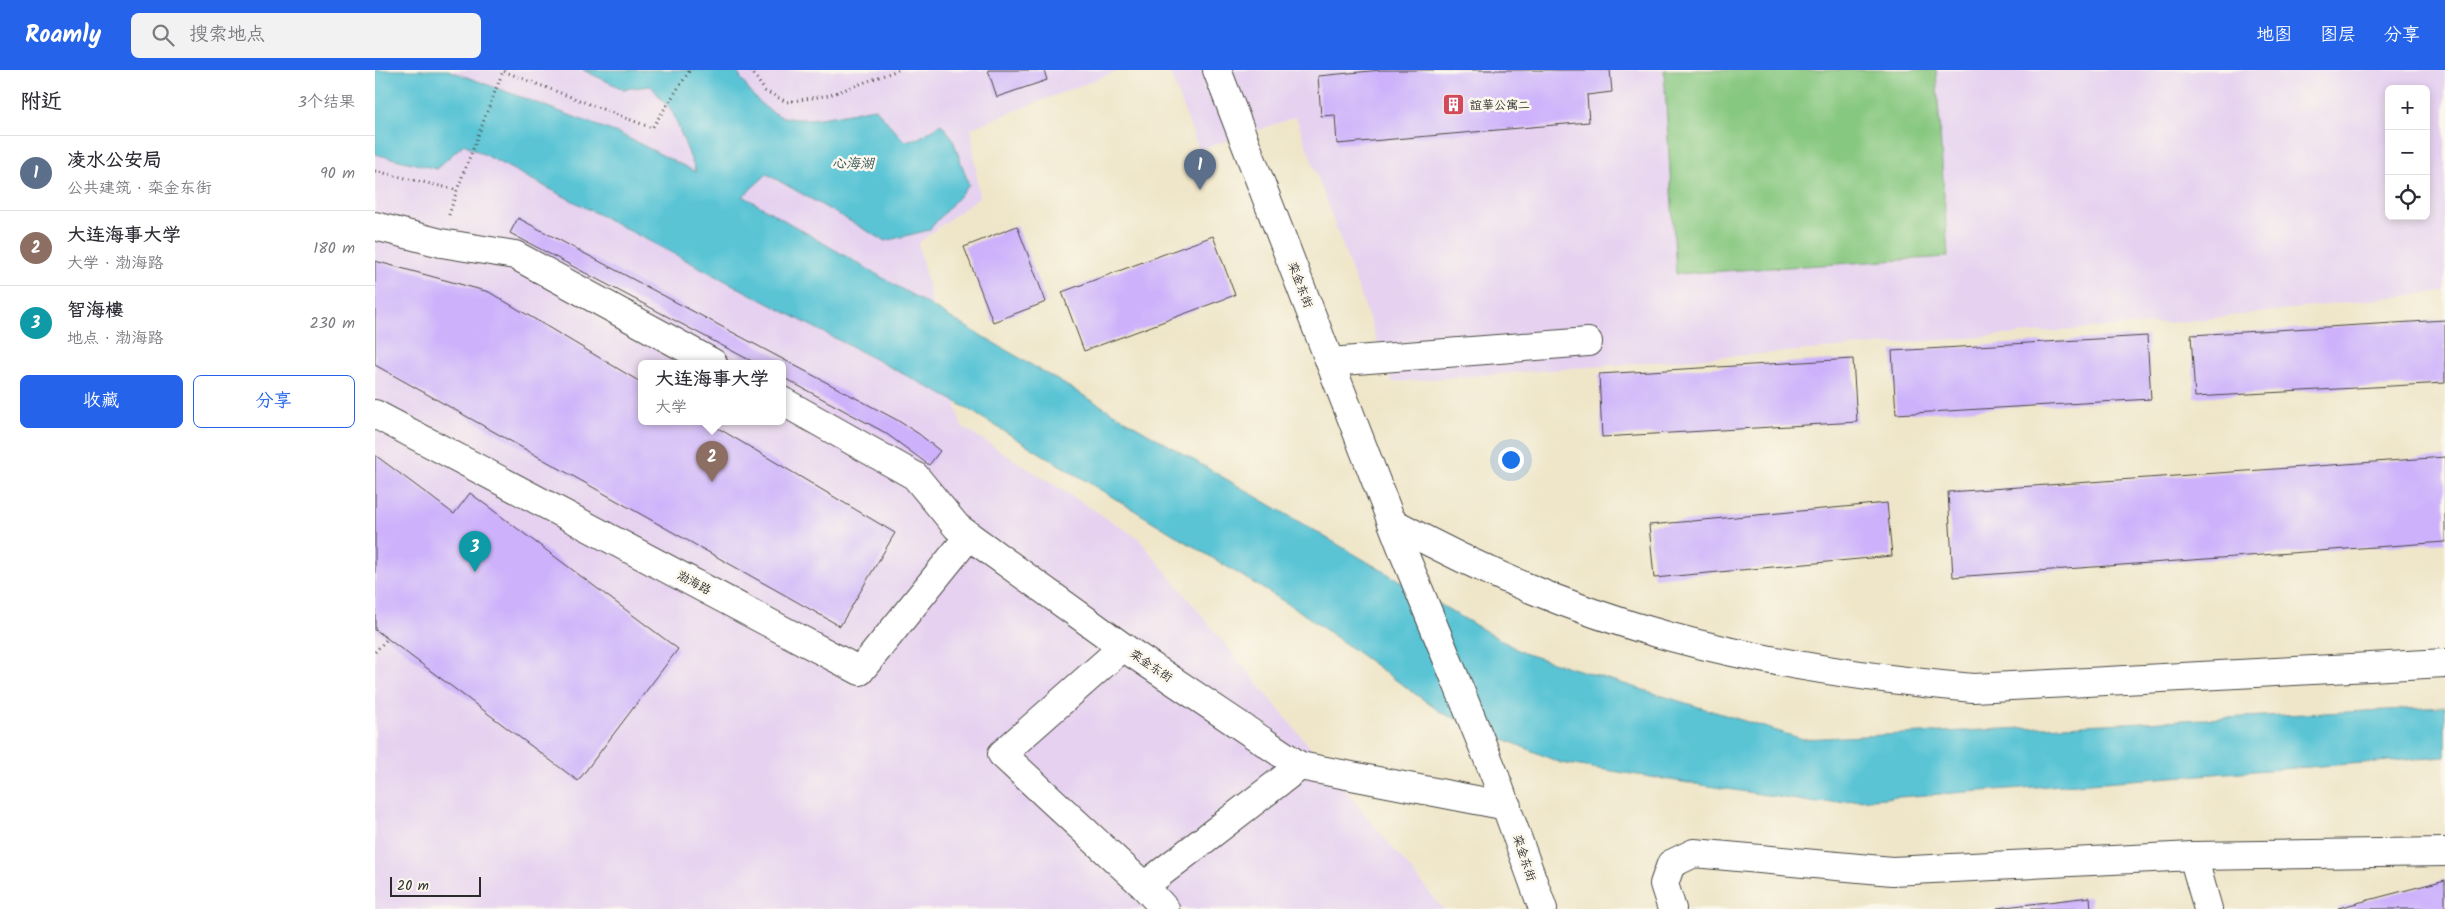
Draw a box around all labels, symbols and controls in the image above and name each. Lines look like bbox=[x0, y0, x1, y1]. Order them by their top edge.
search box bbox=[131, 13, 481, 58]
text: Roamly bbox=[25, 16, 101, 55]
text: 搜索地点 bbox=[189, 20, 265, 50]
icon: search bbox=[149, 21, 177, 49]
text: 地图 bbox=[2256, 21, 2292, 50]
text: 图层 bbox=[2320, 21, 2356, 50]
text: 分享 bbox=[2384, 21, 2420, 50]
map controls bbox=[2385, 85, 2430, 220]
button: + bbox=[2385, 85, 2430, 130]
text: 附近 bbox=[20, 86, 62, 119]
text: 3个结果 bbox=[298, 90, 355, 115]
building icon: 誼華公寓二 bbox=[1442, 93, 1466, 117]
place label: 誼華公寓二 bbox=[1470, 96, 1530, 115]
button: − bbox=[2385, 130, 2430, 175]
text: 凌水公安局 bbox=[67, 146, 162, 176]
pin: 1 bbox=[1184, 149, 1216, 190]
water label: 心海湖 bbox=[832, 153, 876, 175]
text: 1 bbox=[34, 161, 38, 186]
text: 90 m bbox=[320, 161, 355, 186]
button: locate bbox=[2385, 175, 2430, 220]
text: 公共建筑 · 栾金东街 bbox=[67, 176, 212, 201]
text: 大连海事大学 bbox=[67, 221, 181, 251]
text: 2 bbox=[31, 236, 41, 261]
text: 180 m bbox=[313, 236, 355, 261]
text: 大学 · 渤海路 bbox=[67, 251, 164, 276]
street label: 栾金东街 bbox=[1283, 259, 1317, 311]
text: 智海樓 bbox=[67, 296, 124, 326]
text: 3 bbox=[32, 311, 40, 336]
text: 230 m bbox=[309, 311, 355, 336]
text: 地点 · 渤海路 bbox=[67, 326, 164, 351]
popup bbox=[638, 360, 786, 425]
text: 大连海事大学 bbox=[655, 365, 769, 395]
button: 收藏 bbox=[20, 375, 183, 428]
button: 分享 bbox=[193, 375, 355, 428]
text: 大学 bbox=[655, 395, 687, 420]
pin: 2 bbox=[696, 441, 728, 482]
your location bbox=[1498, 447, 1524, 473]
pin: 3 bbox=[459, 531, 491, 572]
street label: 渤海路 bbox=[674, 566, 714, 600]
street label: 栾金东街 bbox=[1126, 645, 1176, 687]
street label: 栾金东街 bbox=[1508, 832, 1540, 884]
scale bar bbox=[390, 874, 481, 897]
text: 20 m bbox=[397, 875, 429, 897]

